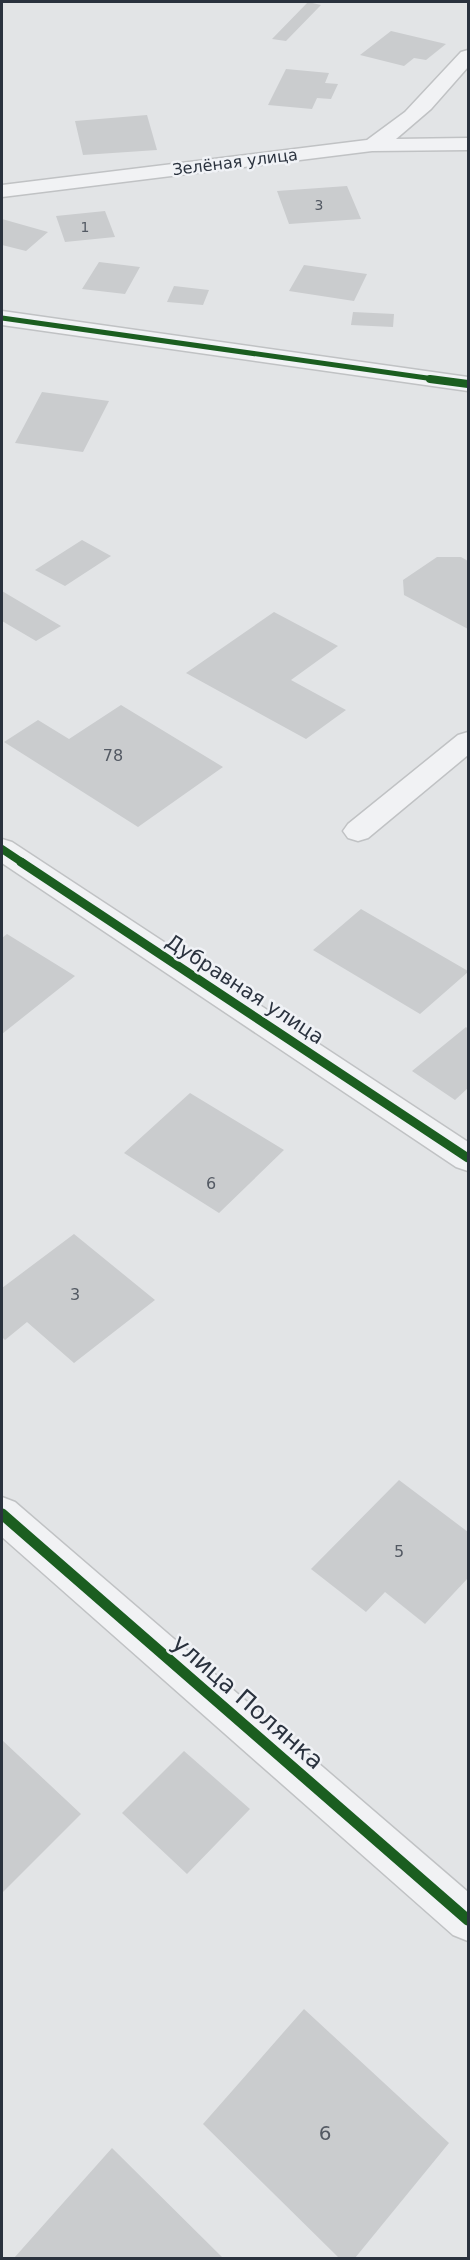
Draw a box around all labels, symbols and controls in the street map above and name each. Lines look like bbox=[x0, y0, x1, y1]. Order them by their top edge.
street label: Зелёная улица bbox=[171, 145, 299, 179]
house number: 3 bbox=[315, 197, 323, 213]
house number: 1 bbox=[81, 219, 89, 235]
house number: 78 bbox=[103, 746, 123, 765]
street label: Дубравная улица bbox=[161, 929, 329, 1049]
house number: 6 bbox=[206, 1174, 216, 1193]
house number: 3 bbox=[70, 1285, 80, 1304]
house number: 5 bbox=[394, 1542, 404, 1561]
street label: улица Полянка bbox=[167, 1629, 329, 1775]
house number: 6 bbox=[319, 2121, 331, 2145]

